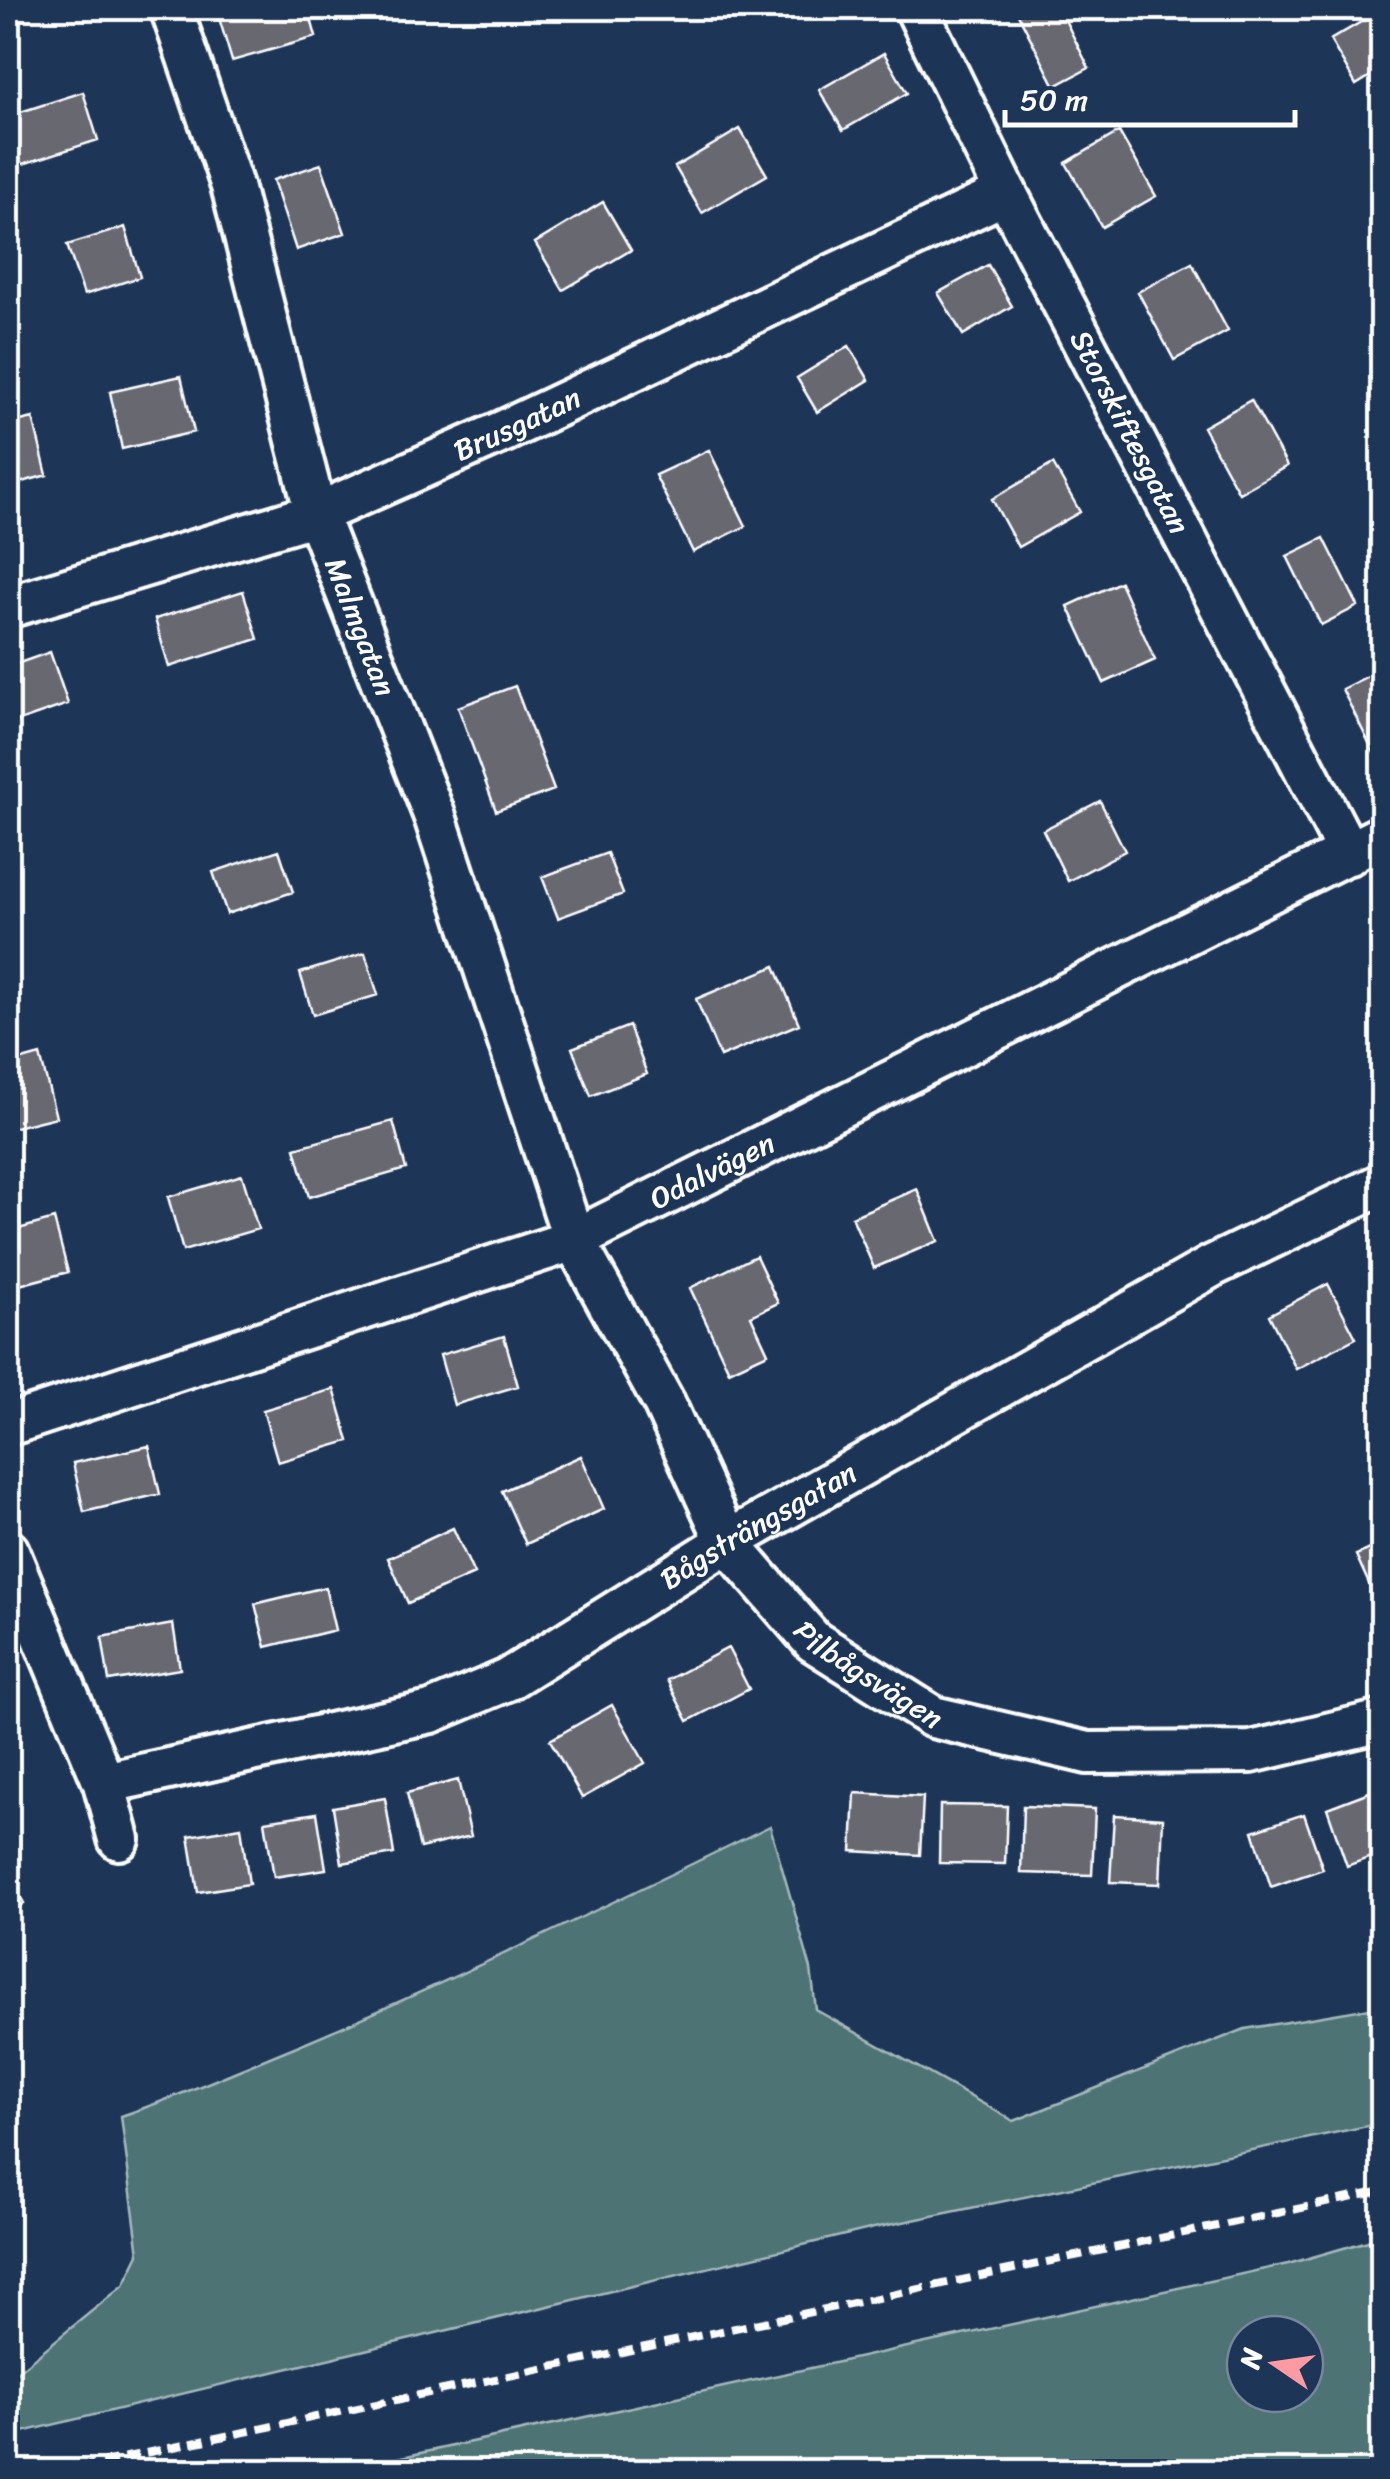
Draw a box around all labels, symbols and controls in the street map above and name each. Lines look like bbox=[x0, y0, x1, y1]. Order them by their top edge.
scale bar bbox=[1005, 65, 1295, 127]
text: 50 m bbox=[1020, 73, 1088, 127]
street label: Storskiftesgatan bbox=[1054, 320, 1206, 544]
street label: Brusgatan bbox=[445, 371, 590, 477]
street label: Malmgatan bbox=[309, 549, 412, 705]
street label: Odalvägen bbox=[640, 1117, 785, 1225]
street label: Bågsträngsgatan bbox=[649, 1446, 867, 1605]
street label: Pilbågsvägen bbox=[779, 1608, 954, 1744]
north arrow bbox=[1225, 2314, 1325, 2414]
text: N bbox=[1225, 2343, 1277, 2374]

